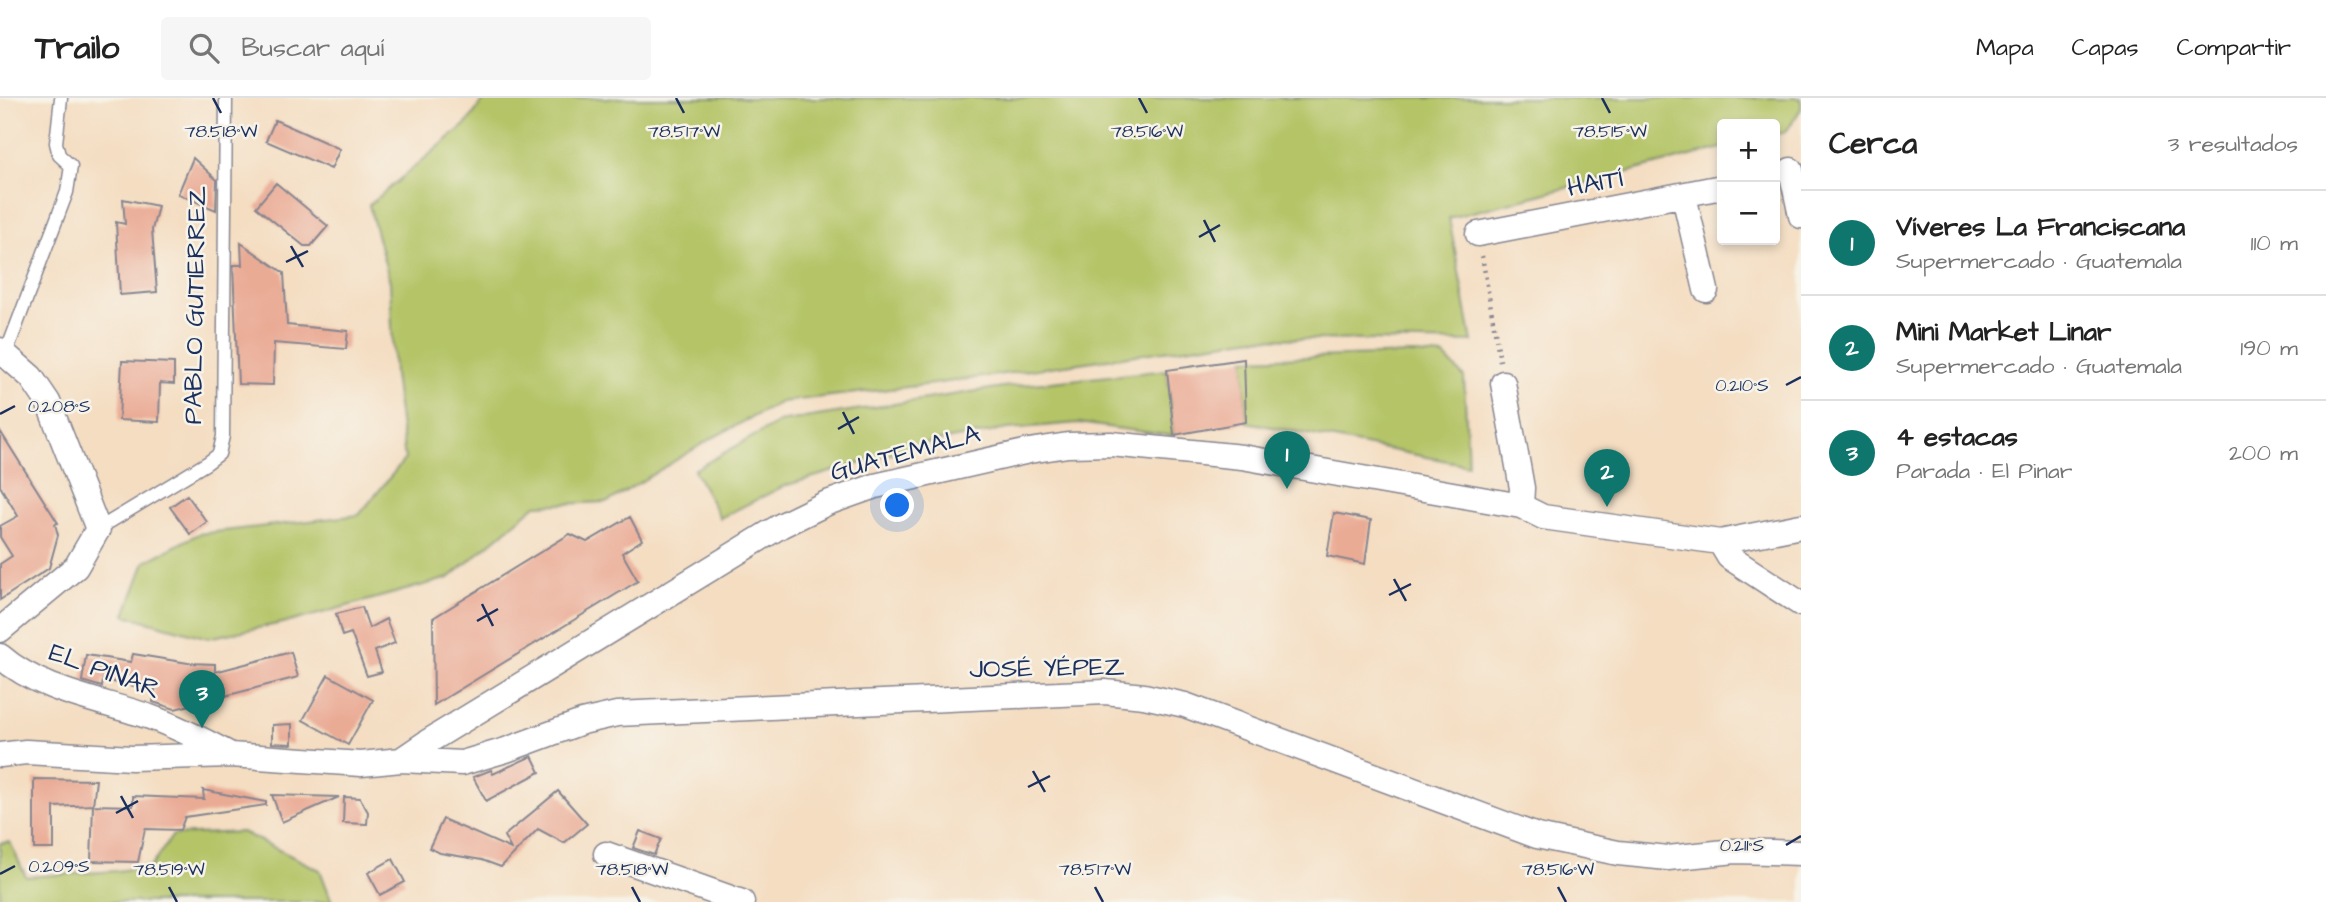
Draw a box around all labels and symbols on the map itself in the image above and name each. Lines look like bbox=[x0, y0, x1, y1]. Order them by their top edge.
text: 78.518°W bbox=[185, 119, 258, 144]
text: 78.517°W bbox=[648, 119, 720, 144]
text: 78.516°W bbox=[1111, 119, 1183, 144]
text: 78.515°W bbox=[1573, 119, 1647, 144]
street label: HAITÍ bbox=[1564, 160, 1626, 206]
street label: PABLO GUTIERREZ bbox=[175, 185, 215, 425]
text: 0.210°S bbox=[1715, 373, 1769, 398]
text: 0.208°S bbox=[28, 394, 90, 419]
street label: GUATEMALA bbox=[826, 416, 984, 490]
pin: 1 bbox=[1264, 431, 1310, 489]
pin: 2 bbox=[1584, 449, 1630, 507]
your location bbox=[880, 488, 914, 522]
street label: EL PINAR bbox=[44, 634, 165, 708]
street label: JOSÉ YÉPEZ bbox=[969, 649, 1125, 687]
pin: 3 bbox=[179, 670, 225, 728]
text: 0.211°S bbox=[1720, 833, 1764, 858]
text: 0.209°S bbox=[28, 854, 90, 879]
text: 78.519°W bbox=[133, 857, 205, 882]
text: 78.518°W bbox=[596, 857, 669, 882]
text: 78.517°W bbox=[1059, 857, 1131, 882]
text: 78.516°W bbox=[1522, 857, 1594, 882]

